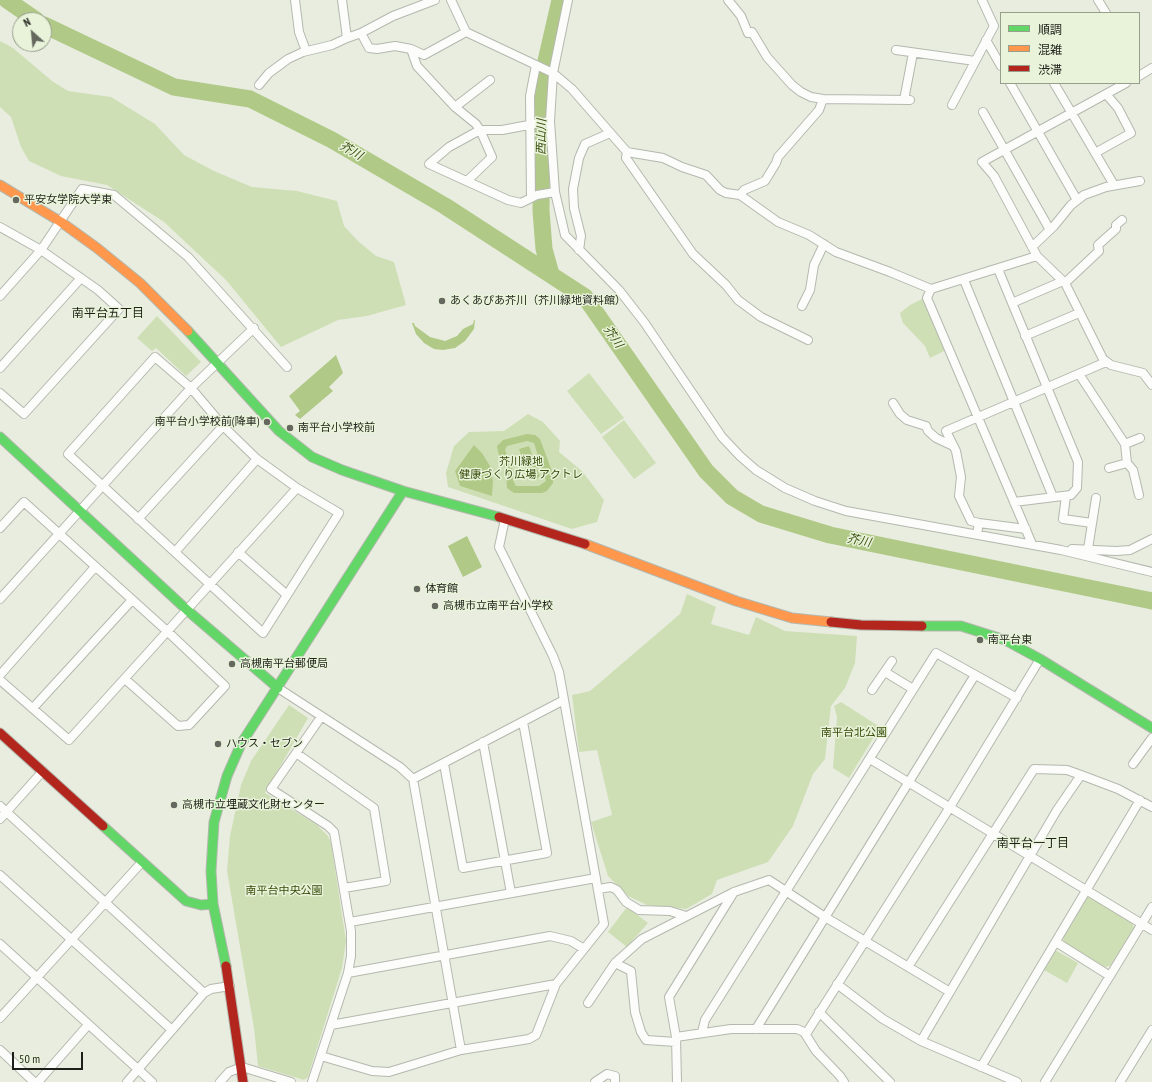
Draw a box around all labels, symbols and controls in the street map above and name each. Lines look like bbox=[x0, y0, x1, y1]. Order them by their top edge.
north arrow bbox=[12, 12, 52, 52]
legend bbox=[1000, 12, 1140, 84]
text: N bbox=[21, 15, 33, 30]
text: 順調 bbox=[1038, 22, 1062, 37]
text: 混雑 bbox=[1038, 42, 1062, 57]
text: 渋滞 bbox=[1038, 62, 1062, 77]
water label: 西山川 bbox=[534, 119, 550, 155]
water label: 芥川 bbox=[337, 139, 365, 163]
place label: 平安女学院大学東 bbox=[24, 193, 112, 207]
marker: 平安女学院大学東 bbox=[11, 195, 21, 205]
place label: あくあぴあ芥川（芥川緑地資料館） bbox=[450, 294, 626, 308]
marker: あくあぴあ芥川（芥川緑地資料館） bbox=[437, 296, 447, 306]
district label: 南平台五丁目 bbox=[72, 307, 144, 321]
water label: 芥川 bbox=[600, 323, 626, 351]
place label: 南平台小学校前(降車) bbox=[155, 415, 259, 429]
marker: 南平台小学校前(降車) bbox=[262, 417, 272, 427]
place label: 南平台小学校前 bbox=[298, 421, 375, 435]
marker: 南平台小学校前 bbox=[285, 423, 295, 433]
park label: 芥川緑地 健康づくり広場 アクトレ bbox=[459, 455, 583, 481]
water label: 芥川 bbox=[846, 531, 872, 551]
place label: 体育館 bbox=[425, 582, 458, 596]
marker: 体育館 bbox=[412, 584, 422, 594]
place label: 高槻市立南平台小学校 bbox=[443, 599, 553, 613]
marker: 高槻市立南平台小学校 bbox=[430, 601, 440, 611]
place label: 南平台東 bbox=[988, 633, 1032, 647]
marker: 南平台東 bbox=[975, 635, 985, 645]
place label: 高槻南平台郵便局 bbox=[240, 657, 328, 671]
marker: 高槻南平台郵便局 bbox=[227, 659, 237, 669]
park label: 南平台北公園 bbox=[821, 726, 887, 740]
place label: ハウス・セブン bbox=[226, 737, 303, 751]
marker: ハウス・セブン bbox=[213, 739, 223, 749]
place label: 高槻市立埋蔵文化財センター bbox=[182, 798, 325, 812]
marker: 高槻市立埋蔵文化財センター bbox=[169, 800, 179, 810]
district label: 南平台一丁目 bbox=[997, 837, 1069, 851]
park label: 南平台中央公園 bbox=[246, 884, 322, 898]
scale bar bbox=[14, 1044, 85, 1070]
text: 50 m bbox=[19, 1051, 40, 1066]

